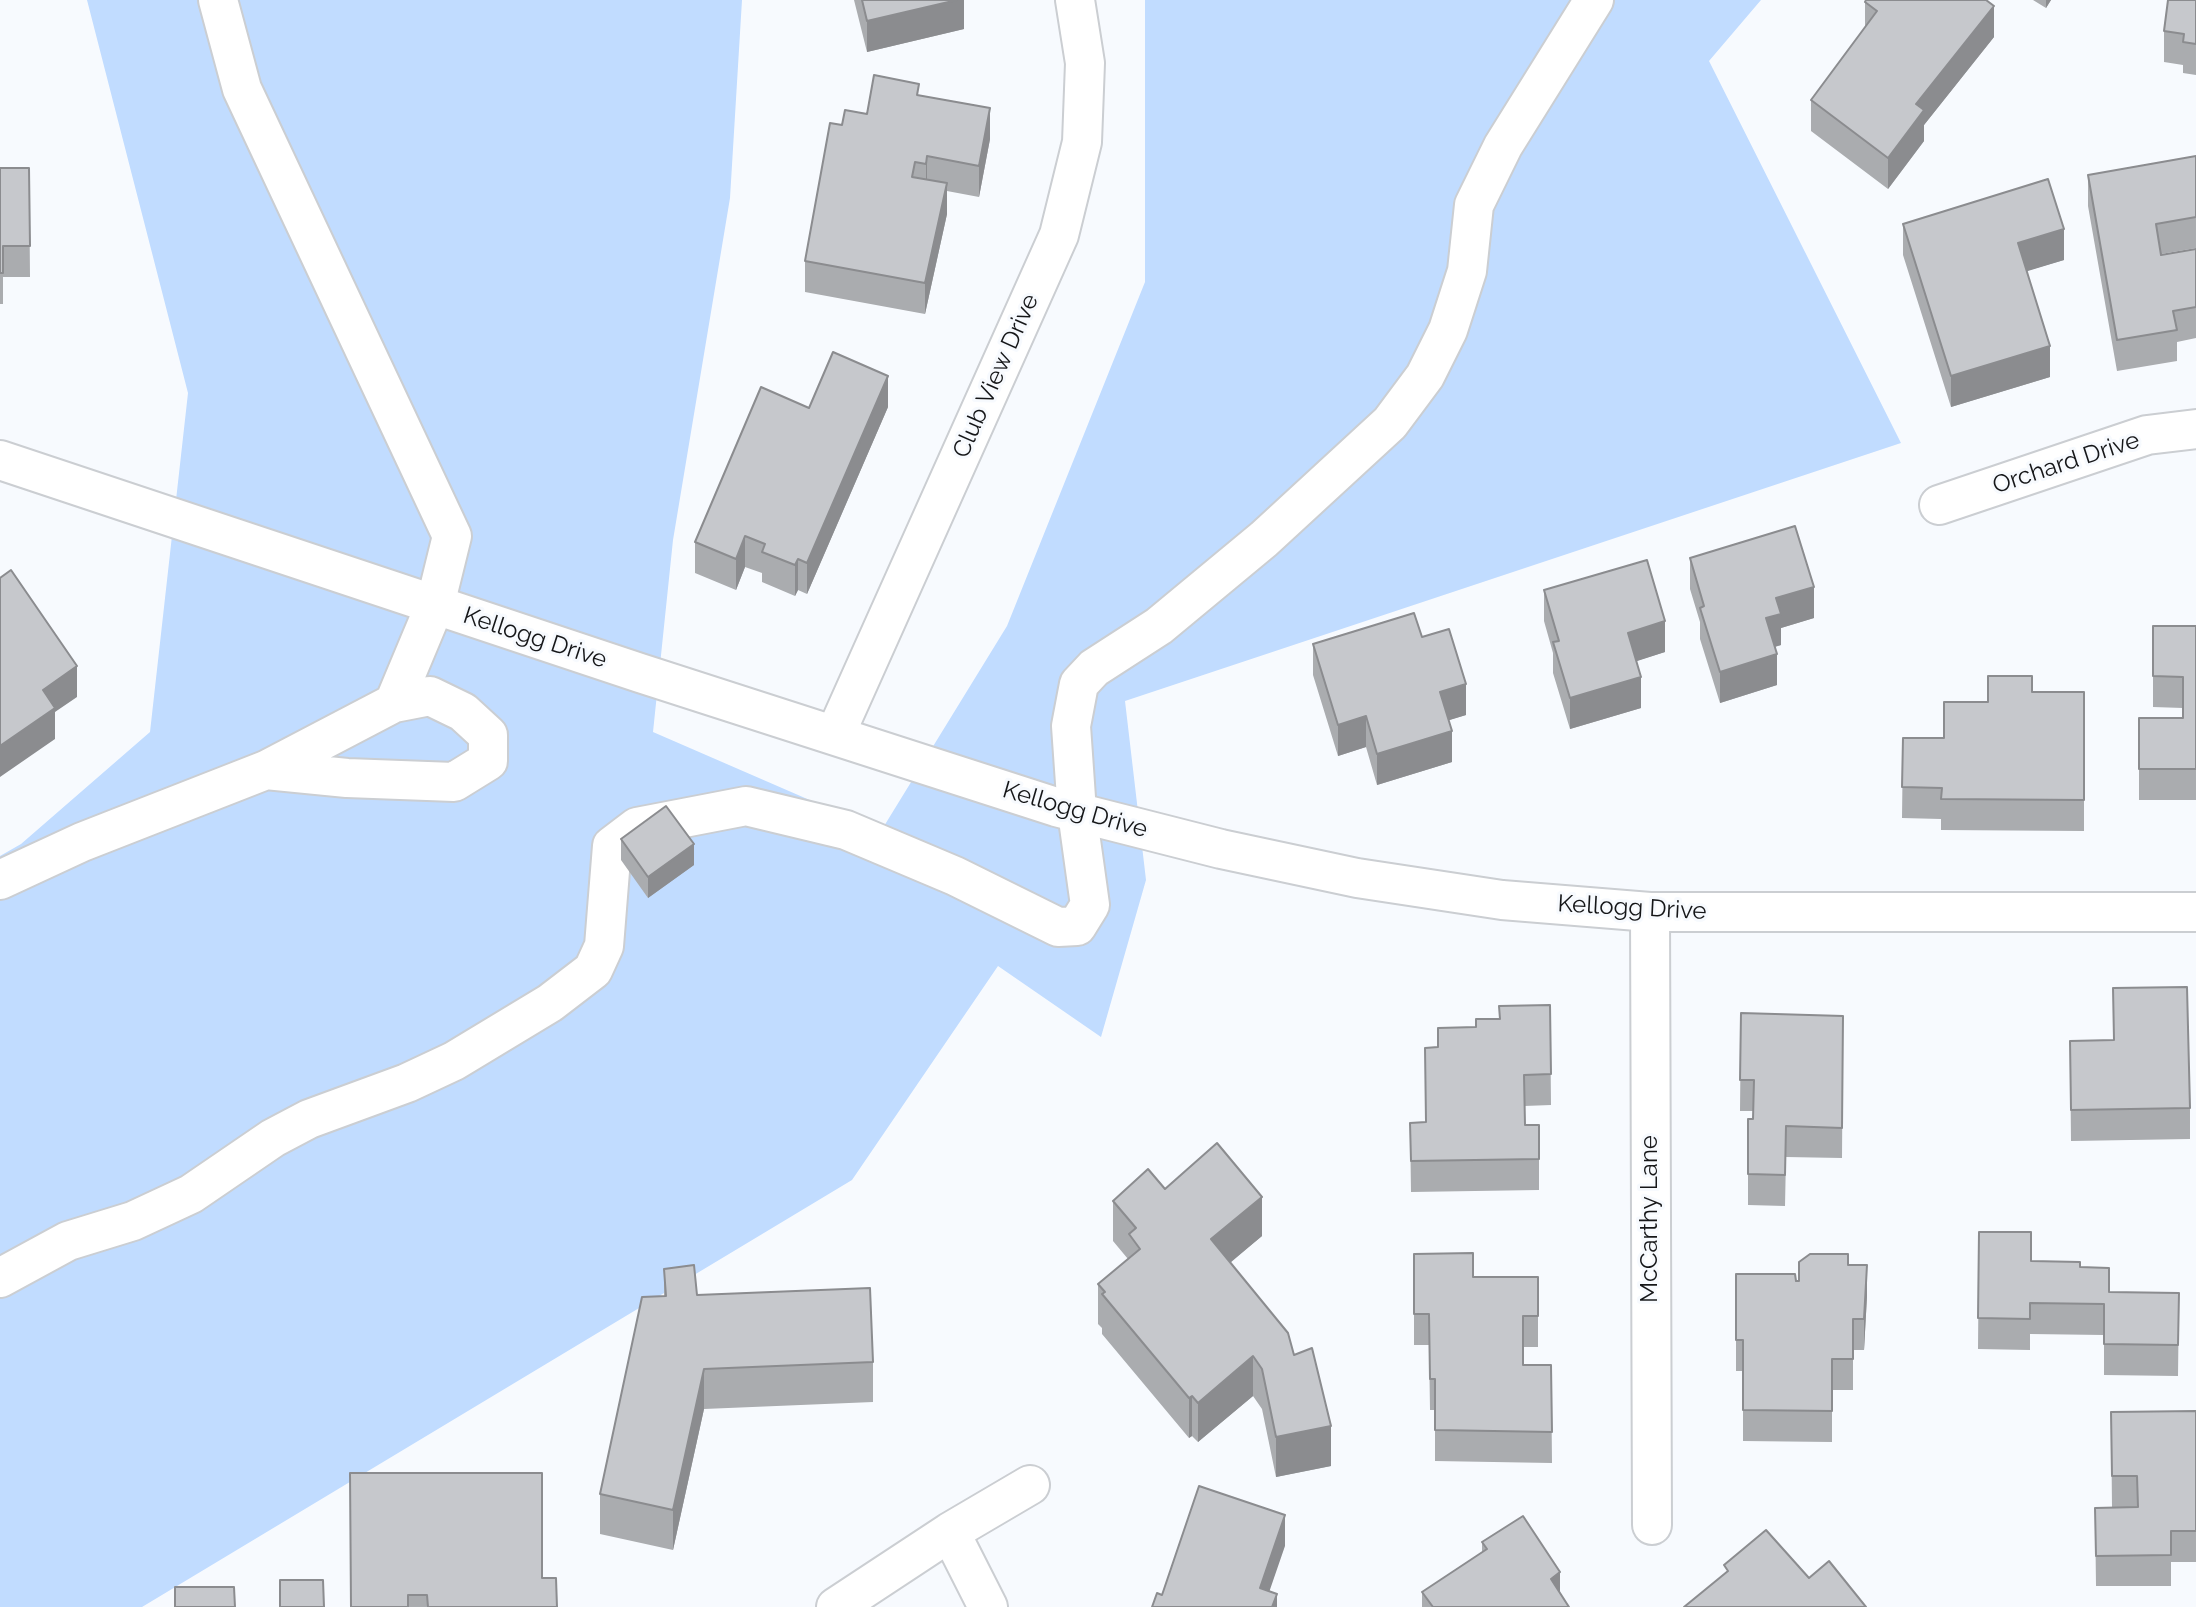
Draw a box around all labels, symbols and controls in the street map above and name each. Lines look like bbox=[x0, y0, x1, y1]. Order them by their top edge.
street label: Club View Drive bbox=[947, 290, 1045, 462]
street label: Orchard Drive bbox=[1989, 426, 2143, 500]
street label: Kellogg Drive bbox=[460, 601, 610, 675]
street label: Kellogg Drive bbox=[999, 776, 1151, 844]
street label: Kellogg Drive bbox=[1557, 890, 1707, 926]
street label: McCarthy Lane bbox=[1636, 1135, 1664, 1303]

